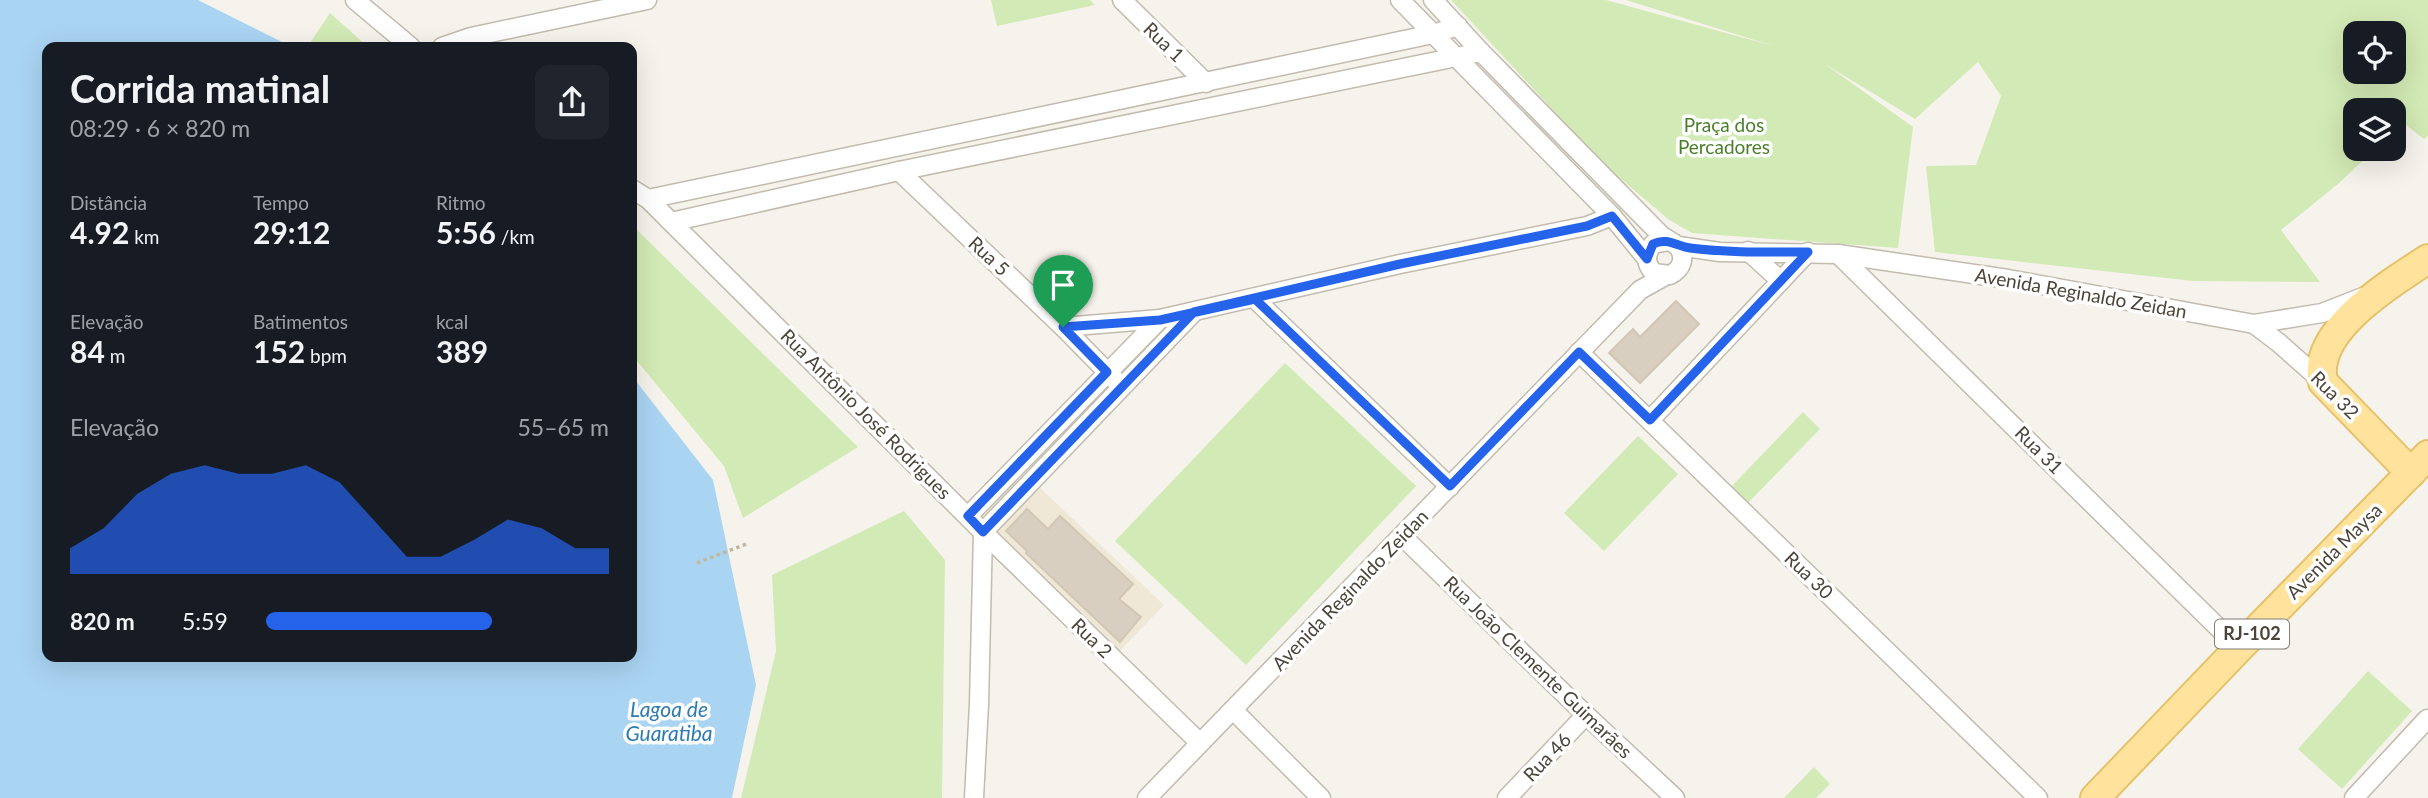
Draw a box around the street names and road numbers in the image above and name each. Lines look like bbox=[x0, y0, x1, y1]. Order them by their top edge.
street label: Rua 1 bbox=[1139, 17, 1189, 66]
street label: Rua 5 bbox=[964, 231, 1015, 280]
street label: Avenida Reginaldo Zeidan bbox=[1973, 263, 2189, 322]
street label: Rua Antônio José Rodrigues bbox=[776, 324, 956, 504]
street label: Rua 32 bbox=[2307, 366, 2364, 423]
street label: Rua 31 bbox=[2011, 421, 2068, 478]
street label: Avenida Maysa bbox=[2281, 498, 2386, 603]
street label: Avenida Reginaldo Zeidan bbox=[1267, 504, 1432, 675]
street label: Rua 30 bbox=[1780, 546, 1838, 603]
street label: Rua João Clemente Guimarães bbox=[1439, 571, 1637, 763]
street label: Rua 2 bbox=[1067, 613, 1117, 662]
road number: RJ-102 bbox=[2215, 620, 2289, 648]
street label: Rua 46 bbox=[1518, 728, 1575, 786]

